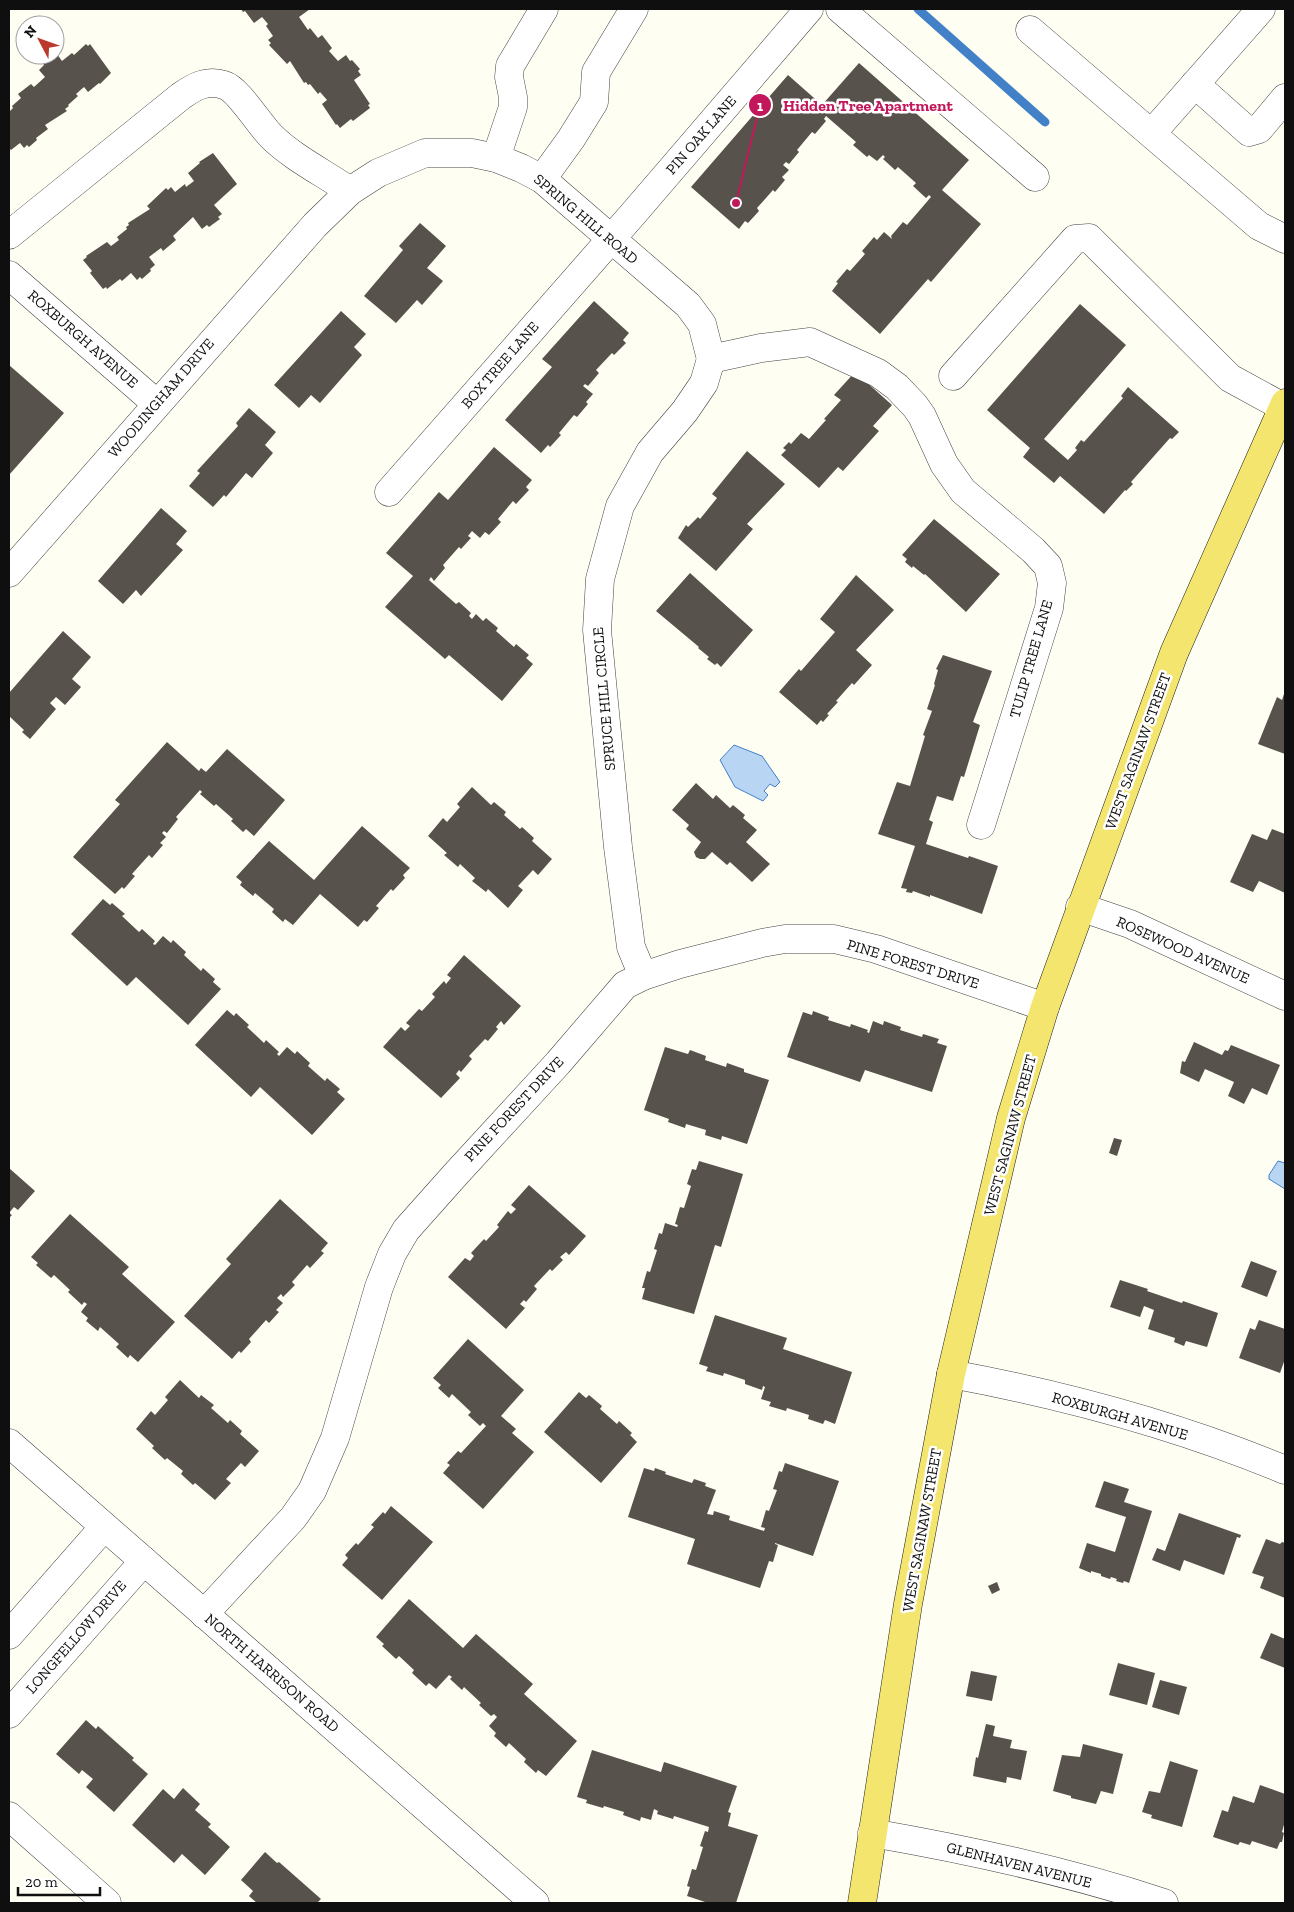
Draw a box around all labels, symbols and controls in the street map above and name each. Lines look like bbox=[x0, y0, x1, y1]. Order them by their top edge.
north arrow bbox=[15, 15, 65, 65]
text: N bbox=[21, 22, 41, 41]
callout: Hidden Tree Apartment bbox=[748, 90, 963, 121]
street label: PIN OAK LANE bbox=[662, 92, 740, 178]
text: Hidden Tree Apartment bbox=[783, 96, 954, 115]
text: 1 bbox=[757, 97, 763, 115]
street label: SPRING HILL ROAD bbox=[530, 170, 642, 268]
street label: ROXBURGH AVENUE bbox=[24, 286, 142, 392]
street label: BOX TREE LANE bbox=[457, 318, 543, 412]
street label: WOODINGHAM DRIVE bbox=[104, 334, 218, 461]
street label: TULIP TREE LANE bbox=[1006, 598, 1056, 720]
street label: SPRUCE HILL CIRCLE bbox=[589, 626, 619, 772]
street label: WEST SAGINAW STREET bbox=[1101, 670, 1175, 832]
street label: ROSEWOOD AVENUE bbox=[1114, 913, 1252, 988]
street label: PINE FOREST DRIVE bbox=[845, 935, 981, 993]
street label: PINE FOREST DRIVE bbox=[461, 1053, 568, 1165]
street label: WEST SAGINAW STREET bbox=[980, 1053, 1040, 1217]
street label: ROXBURGH AVENUE bbox=[1050, 1388, 1190, 1444]
street label: WEST SAGINAW STREET bbox=[899, 1447, 945, 1613]
street label: LONGFELLOW DRIVE bbox=[22, 1577, 130, 1697]
street label: NORTH HARRISON ROAD bbox=[201, 1610, 343, 1736]
street label: GLENHAVEN AVENUE bbox=[945, 1838, 1094, 1892]
scale bar bbox=[18, 1864, 100, 1896]
text: 20 m bbox=[25, 1873, 58, 1891]

